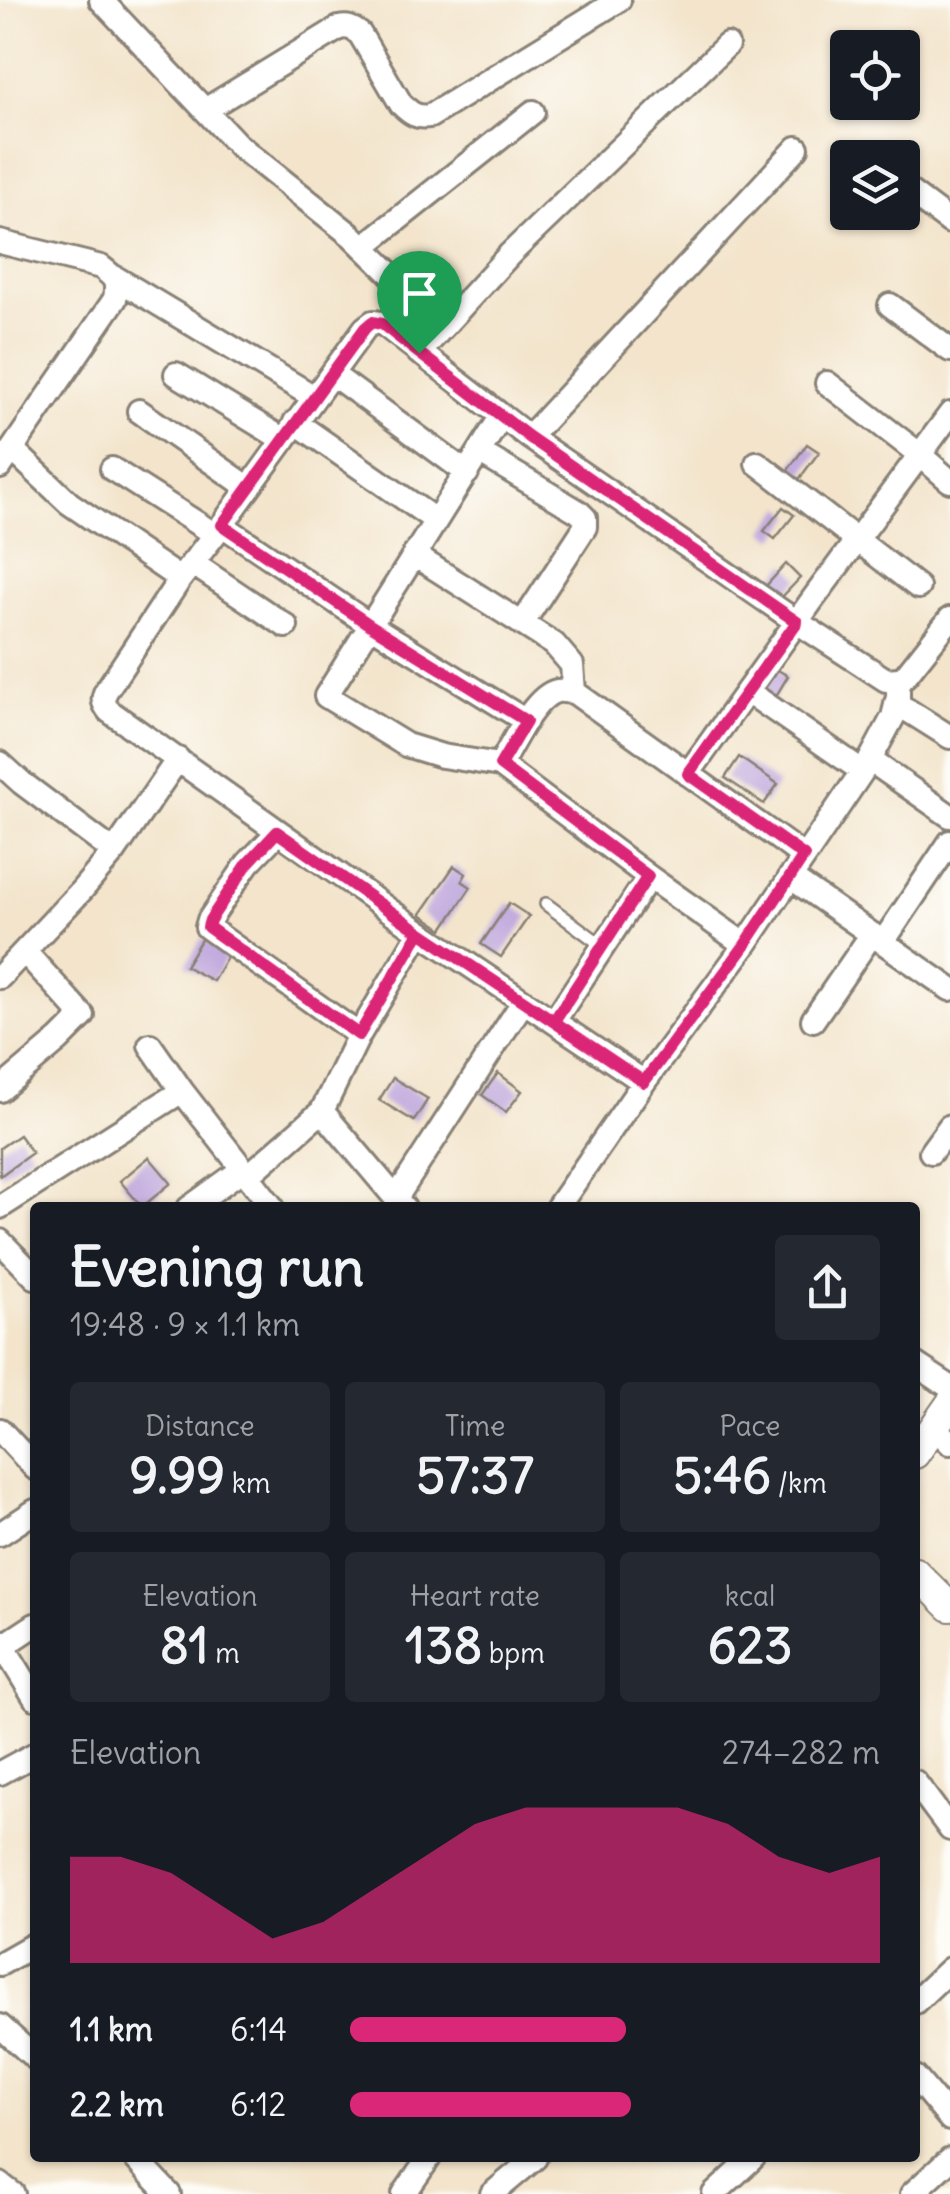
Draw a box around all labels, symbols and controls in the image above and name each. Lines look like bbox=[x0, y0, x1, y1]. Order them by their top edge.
map controls bbox=[830, 30, 920, 230]
button: locate bbox=[830, 30, 920, 120]
button: layers bbox=[830, 140, 920, 230]
pin bbox=[377, 251, 462, 354]
icon: arrive bbox=[392, 266, 447, 321]
text: Evening run bbox=[70, 1232, 364, 1301]
button: share bbox=[775, 1235, 880, 1340]
text: 19:48 · 9 × 1.1 km bbox=[70, 1304, 300, 1345]
text: Distance bbox=[145, 1408, 255, 1444]
text: Time bbox=[445, 1408, 505, 1444]
text: Pace bbox=[720, 1408, 780, 1444]
text: 9.99 bbox=[129, 1444, 225, 1507]
text: 57:37 bbox=[416, 1444, 534, 1507]
text: 5:46 bbox=[673, 1444, 771, 1507]
text: km bbox=[225, 1465, 271, 1501]
text: /km bbox=[771, 1465, 827, 1501]
text: Elevation bbox=[143, 1578, 257, 1614]
text: Heart rate bbox=[410, 1578, 540, 1614]
text: kcal bbox=[725, 1578, 775, 1614]
text: 81 bbox=[160, 1614, 209, 1677]
text: 138 bbox=[405, 1614, 482, 1677]
text: 623 bbox=[708, 1614, 792, 1677]
text: m bbox=[209, 1635, 240, 1671]
text: bpm bbox=[482, 1635, 545, 1671]
text: Elevation bbox=[70, 1732, 201, 1773]
text: 274–282 m bbox=[722, 1732, 880, 1773]
text: 1.1 km bbox=[70, 2009, 153, 2050]
text: 6:14 bbox=[230, 2009, 287, 2050]
text: 2.2 km bbox=[70, 2084, 164, 2125]
text: 6:12 bbox=[230, 2084, 286, 2125]

